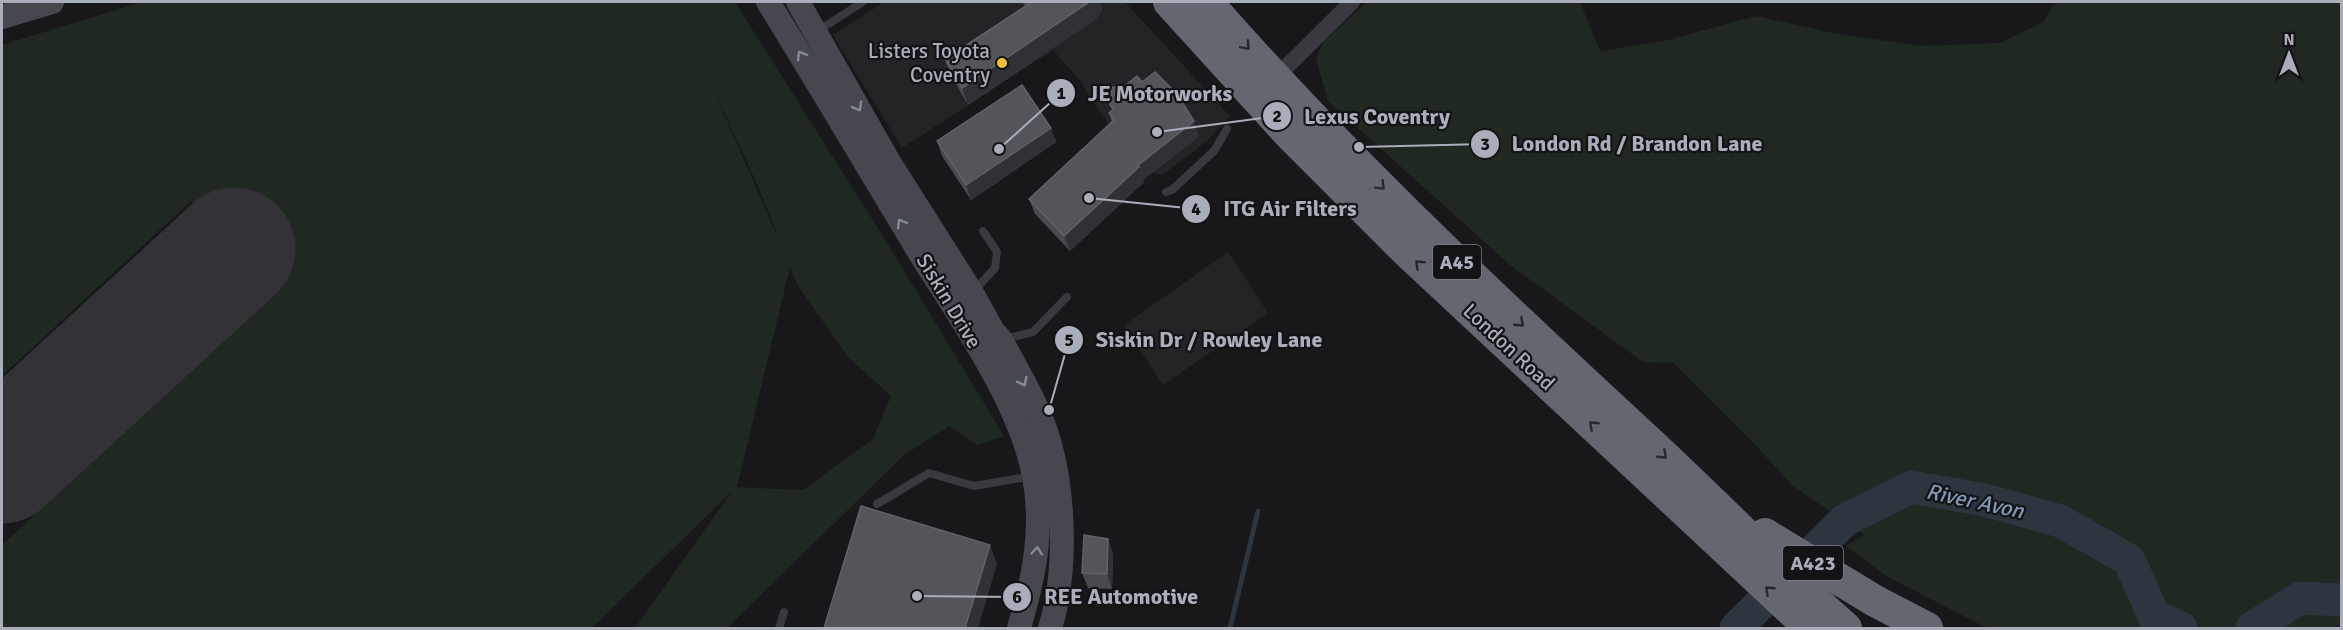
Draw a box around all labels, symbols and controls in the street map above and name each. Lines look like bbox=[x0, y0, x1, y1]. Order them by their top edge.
north arrow bbox=[2259, 24, 2319, 84]
text: N bbox=[2283, 30, 2295, 50]
place label: Listers Toyota Coventry bbox=[868, 38, 990, 88]
one-way arrow bbox=[1239, 39, 1250, 50]
one-way arrow bbox=[797, 51, 809, 61]
marker: Listers Toyota Coventry bbox=[995, 56, 1009, 70]
callout: JE Motorworks bbox=[1046, 73, 1244, 113]
text: JE Motorworks bbox=[1088, 80, 1232, 107]
text: 1 bbox=[1056, 82, 1066, 104]
callout: Lexus Coventry bbox=[1262, 96, 1462, 136]
one-way arrow bbox=[851, 101, 862, 111]
text: Lexus Coventry bbox=[1304, 103, 1450, 130]
text: 2 bbox=[1272, 105, 1282, 127]
callout: London Rd / Brandon Lane bbox=[1470, 124, 1775, 164]
text: London Rd / Brandon Lane bbox=[1512, 130, 1763, 157]
text: 3 bbox=[1480, 133, 1490, 155]
one-way arrow bbox=[1374, 178, 1385, 189]
callout: ITG Air Filters bbox=[1181, 189, 1369, 229]
text: ITG Air Filters bbox=[1223, 195, 1357, 222]
text: 4 bbox=[1191, 198, 1201, 220]
one-way arrow bbox=[897, 219, 909, 229]
road number: A45 bbox=[1433, 245, 1481, 279]
street label: Siskin Drive bbox=[911, 249, 987, 353]
one-way arrow bbox=[1416, 260, 1426, 271]
street label: London Road bbox=[1458, 298, 1560, 396]
one-way arrow bbox=[1513, 316, 1524, 327]
callout: Siskin Dr / Rowley Lane bbox=[1054, 320, 1335, 360]
text: Siskin Dr / Rowley Lane bbox=[1096, 326, 1322, 353]
text: 5 bbox=[1064, 329, 1074, 351]
one-way arrow bbox=[1016, 375, 1028, 386]
one-way arrow bbox=[1589, 422, 1600, 433]
one-way arrow bbox=[1656, 448, 1667, 459]
water label: River Avon bbox=[1924, 478, 2027, 525]
road number: A423 bbox=[1783, 546, 1843, 580]
one-way arrow bbox=[1030, 547, 1043, 556]
callout: REE Automotive bbox=[1002, 577, 1210, 617]
text: REE Automotive bbox=[1044, 583, 1198, 610]
text: 6 bbox=[1012, 586, 1022, 608]
one-way arrow bbox=[1765, 586, 1775, 597]

